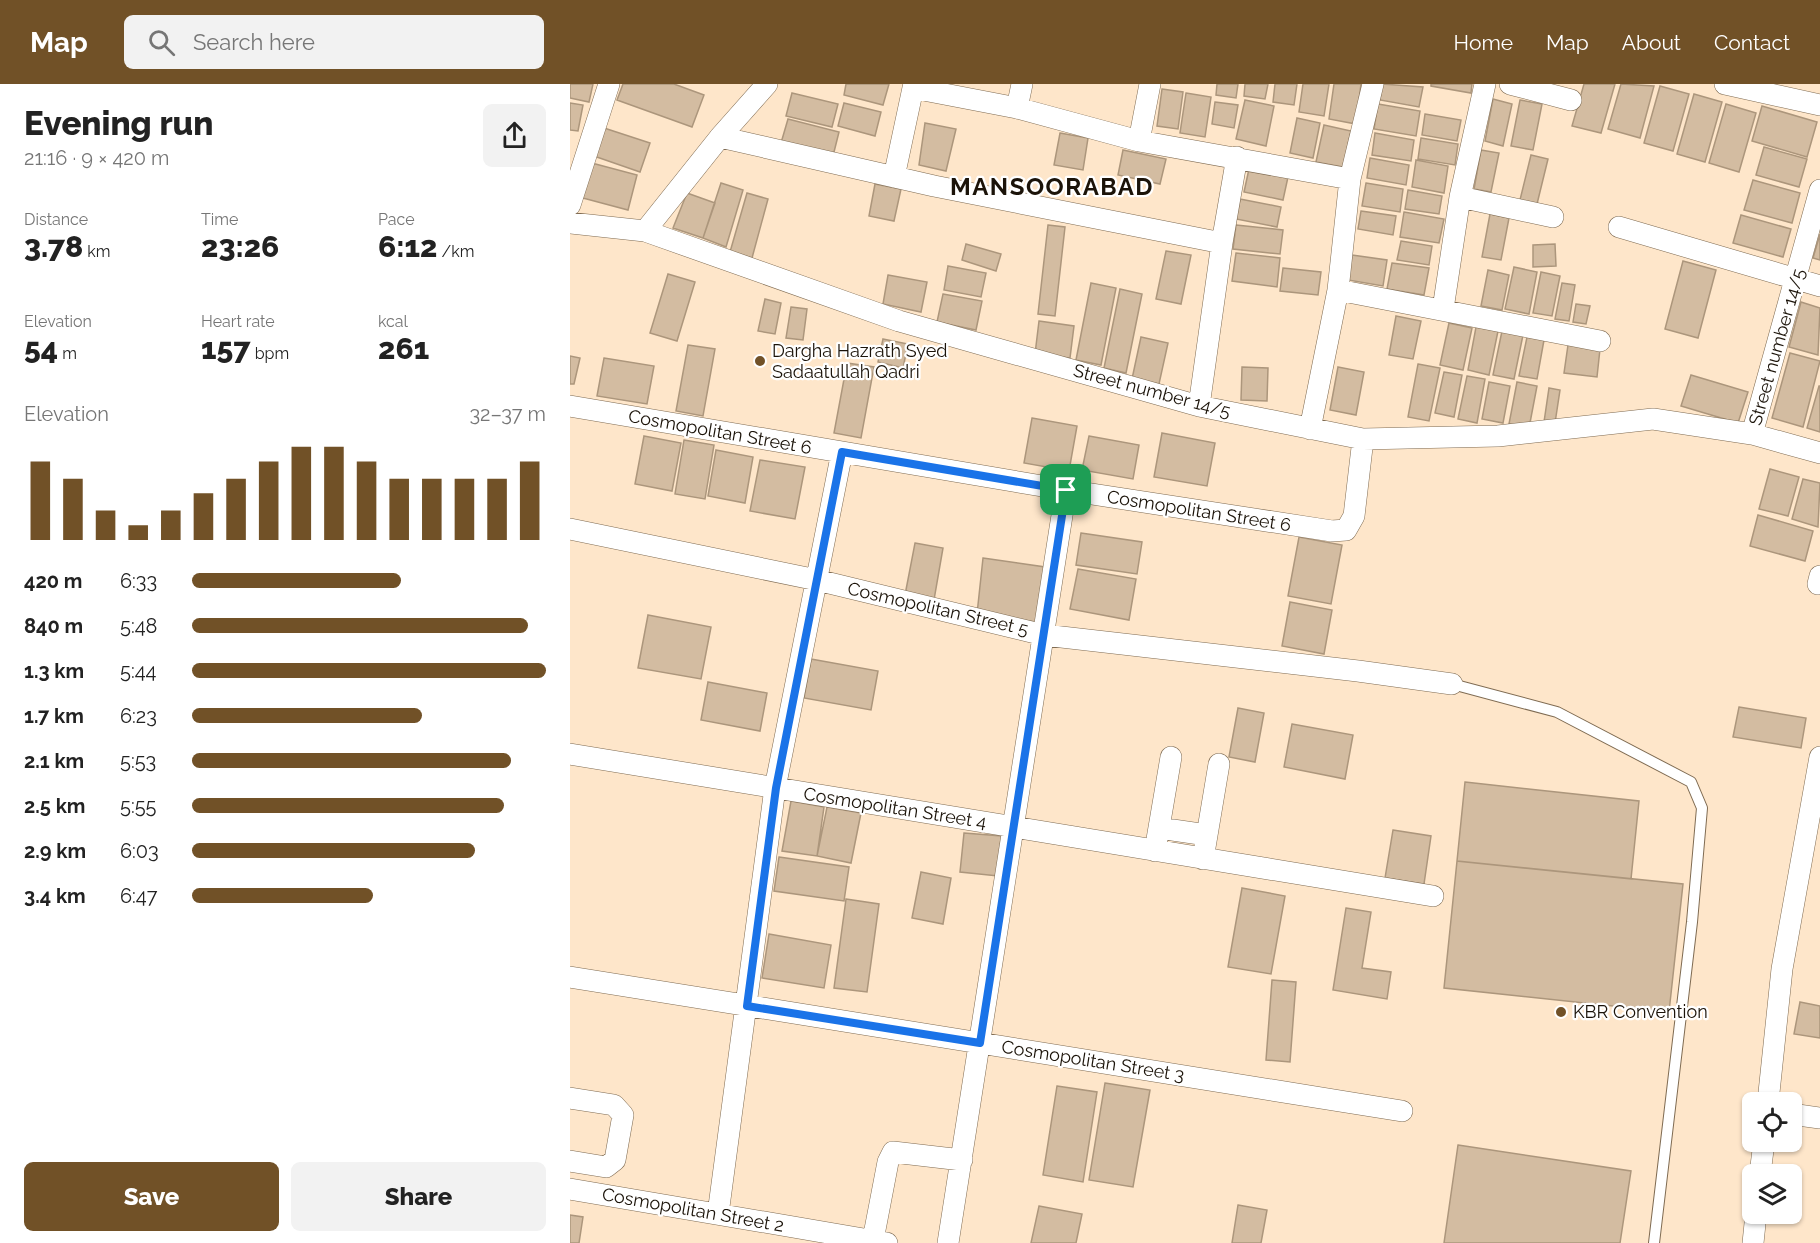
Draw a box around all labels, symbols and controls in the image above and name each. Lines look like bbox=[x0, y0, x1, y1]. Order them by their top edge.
search box bbox=[124, 15, 544, 69]
text: Map bbox=[30, 26, 88, 59]
icon: search bbox=[145, 26, 178, 59]
text: Search here bbox=[193, 29, 315, 55]
text: Home bbox=[1454, 30, 1513, 55]
text: Map bbox=[1546, 30, 1589, 55]
text: About bbox=[1622, 30, 1681, 55]
text: Contact bbox=[1714, 30, 1790, 55]
text: Evening run bbox=[24, 104, 214, 143]
button: share bbox=[483, 104, 546, 167]
text: 21:16 · 9 × 420 m bbox=[24, 146, 169, 170]
district label: MANSOORABAD bbox=[950, 172, 1154, 201]
text: Distance bbox=[24, 210, 88, 229]
text: Time bbox=[201, 210, 238, 229]
text: Pace bbox=[378, 210, 415, 229]
text: 3.78 bbox=[24, 229, 83, 264]
text: 23:26 bbox=[201, 229, 279, 264]
text: 6:12 bbox=[378, 229, 437, 264]
text: km bbox=[83, 242, 110, 261]
text: /km bbox=[437, 242, 474, 261]
street label: Street number 14/5 bbox=[1744, 266, 1809, 428]
text: Elevation bbox=[24, 312, 92, 331]
text: Heart rate bbox=[201, 312, 275, 331]
text: kcal bbox=[378, 312, 408, 331]
text: 54 bbox=[24, 331, 58, 366]
text: 157 bbox=[201, 331, 251, 366]
text: 261 bbox=[378, 331, 429, 366]
place label: Dargha Hazrath Syed Sadaatullah Qadri bbox=[772, 340, 948, 382]
text: m bbox=[58, 344, 77, 363]
text: bpm bbox=[251, 344, 289, 363]
marker: Dargha Hazrath Syed Sadaatullah Qadri bbox=[753, 354, 767, 368]
street label: Street number 14/5 bbox=[1071, 359, 1233, 422]
text: Elevation bbox=[24, 402, 109, 426]
text: 32–37 m bbox=[469, 402, 546, 426]
street label: Cosmopolitan Street 6 bbox=[627, 405, 814, 458]
pin bbox=[1040, 464, 1091, 515]
icon: arrive bbox=[1049, 473, 1082, 506]
street label: Cosmopolitan Street 6 bbox=[1106, 486, 1293, 535]
text: 420 m bbox=[24, 569, 82, 593]
text: 6:33 bbox=[120, 569, 157, 593]
street label: Cosmopolitan Street 5 bbox=[846, 577, 1031, 640]
text: 840 m bbox=[24, 614, 83, 638]
text: 5:48 bbox=[120, 614, 157, 638]
text: 1.3 km bbox=[24, 659, 84, 683]
text: 5:44 bbox=[120, 659, 157, 683]
text: 1.7 km bbox=[24, 704, 84, 728]
text: 6:23 bbox=[120, 704, 157, 728]
text: 2.1 km bbox=[24, 749, 84, 773]
text: 5:53 bbox=[120, 749, 156, 773]
street label: Cosmopolitan Street 4 bbox=[802, 783, 988, 832]
text: 2.5 km bbox=[24, 794, 85, 818]
text: 5:55 bbox=[120, 794, 156, 818]
text: 2.9 km bbox=[24, 839, 86, 863]
text: 6:03 bbox=[120, 839, 159, 863]
text: 3.4 km bbox=[24, 884, 86, 908]
text: 6:47 bbox=[120, 884, 157, 908]
place label: KBR Convention bbox=[1573, 1001, 1708, 1022]
marker: KBR Convention bbox=[1554, 1005, 1568, 1019]
street label: Cosmopolitan Street 3 bbox=[1000, 1036, 1186, 1085]
map controls bbox=[1742, 1092, 1802, 1224]
button: locate bbox=[1742, 1092, 1802, 1152]
button: Save bbox=[24, 1162, 279, 1231]
button: Share bbox=[291, 1162, 546, 1231]
button: layers bbox=[1742, 1164, 1802, 1224]
street label: Cosmopolitan Street 2 bbox=[600, 1183, 786, 1236]

